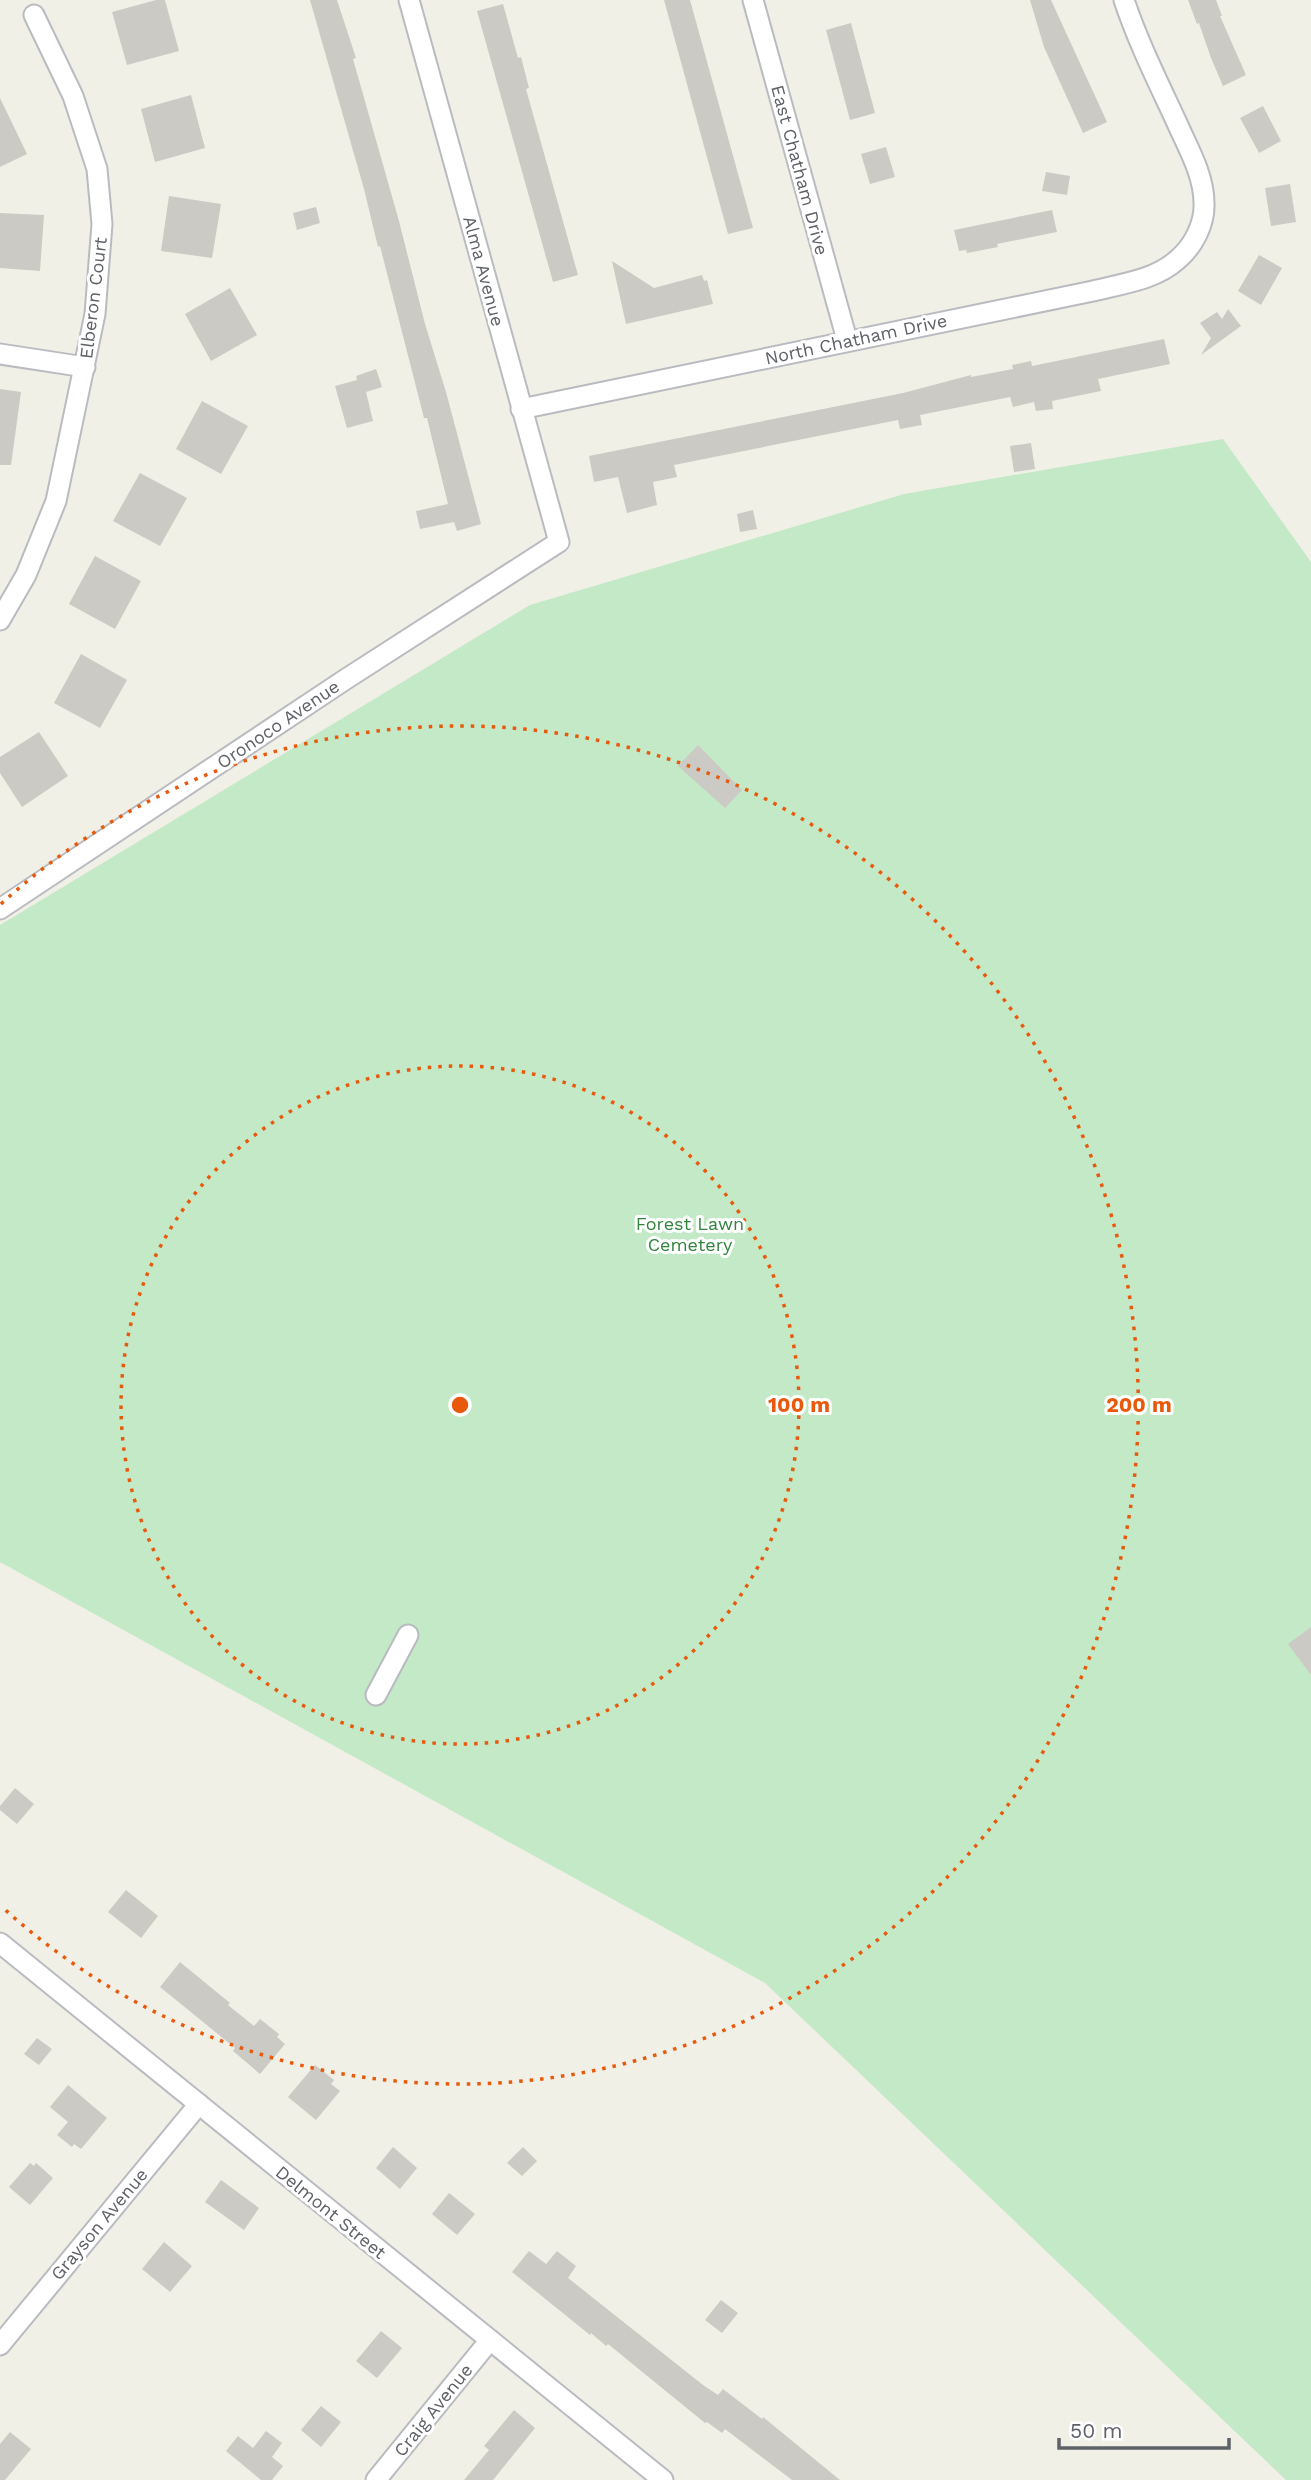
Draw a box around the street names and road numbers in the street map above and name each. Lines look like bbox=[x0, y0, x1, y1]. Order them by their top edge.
street label: East Chatham Drive bbox=[767, 83, 833, 257]
street label: Alma Avenue bbox=[459, 214, 509, 328]
street label: Elberon Court bbox=[75, 236, 111, 360]
street label: North Chatham Drive bbox=[763, 309, 949, 369]
street label: Oronoco Avenue bbox=[213, 675, 343, 773]
street label: Delmont Street bbox=[272, 2161, 391, 2263]
street label: Grayson Avenue bbox=[46, 2164, 152, 2284]
street label: Craig Avenue bbox=[389, 2359, 477, 2461]

